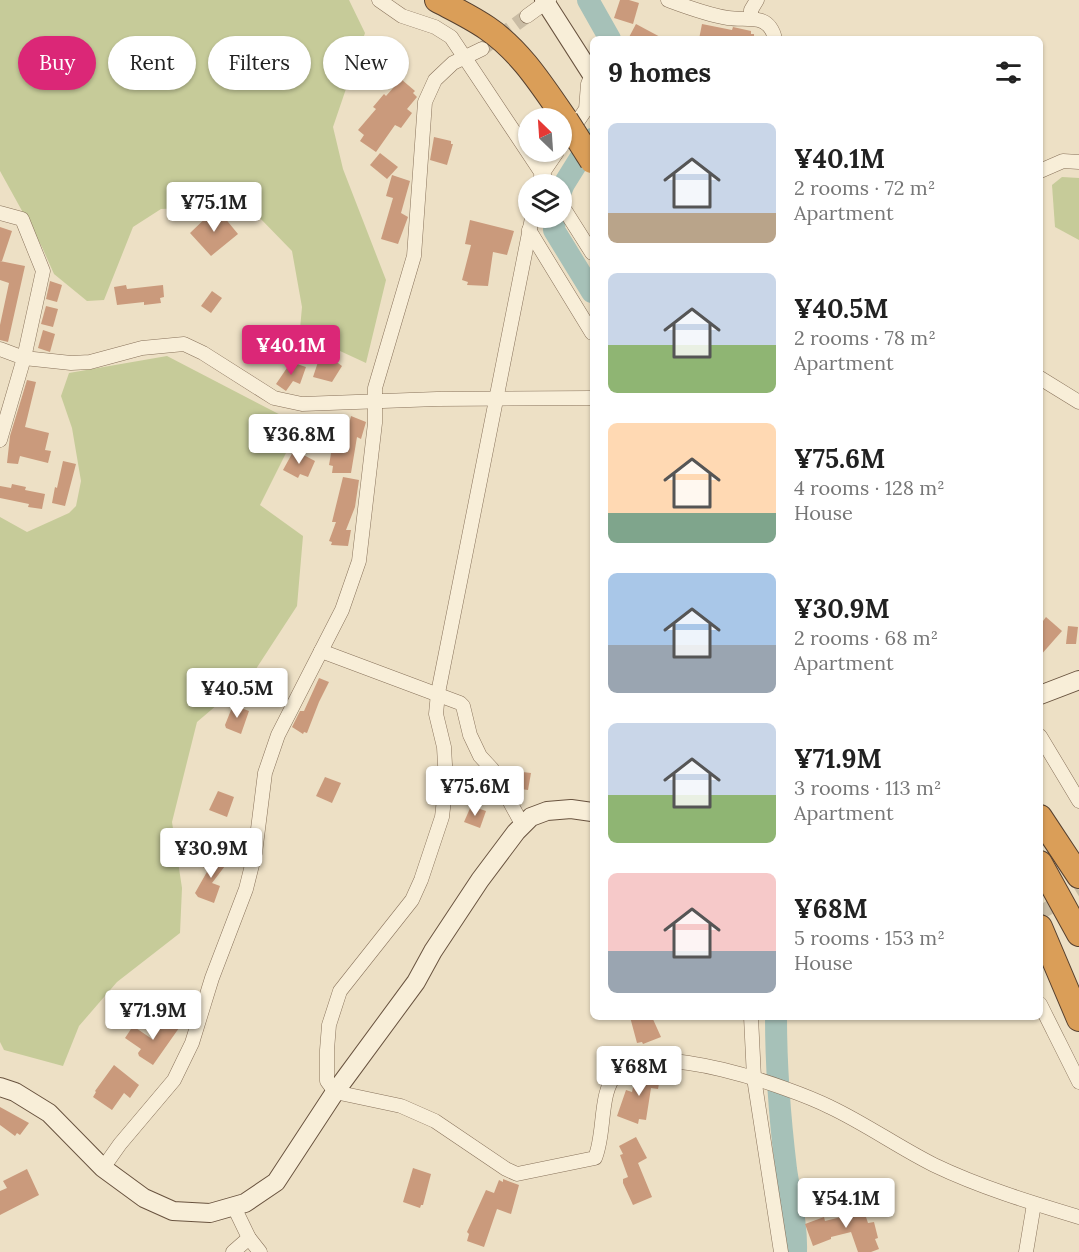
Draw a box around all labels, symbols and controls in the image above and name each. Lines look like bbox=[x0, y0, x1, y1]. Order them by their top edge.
chip: Buy bbox=[18, 36, 96, 90]
chip: Rent bbox=[108, 36, 196, 90]
chip: Filters bbox=[208, 36, 311, 90]
chip: New bbox=[323, 36, 409, 90]
text: 9 homes bbox=[608, 56, 711, 89]
icon: filters bbox=[992, 56, 1025, 89]
north arrow bbox=[518, 108, 572, 162]
map controls bbox=[518, 108, 572, 228]
text: ¥40.1M bbox=[794, 142, 885, 175]
icon: home bbox=[656, 147, 728, 219]
button: layers bbox=[518, 174, 572, 228]
text: 2 rooms · 72 m² bbox=[794, 175, 935, 200]
pin: ¥75.1M bbox=[165, 182, 263, 233]
text: ¥75.1M bbox=[181, 189, 247, 214]
text: Apartment bbox=[794, 200, 894, 225]
text: ¥40.5M bbox=[794, 292, 888, 325]
icon: home bbox=[656, 297, 728, 369]
pin: ¥40.1M bbox=[242, 325, 340, 376]
text: 2 rooms · 78 m² bbox=[794, 325, 936, 350]
text: ¥40.1M bbox=[256, 332, 326, 357]
text: Apartment bbox=[794, 350, 894, 375]
pin: ¥36.8M bbox=[250, 414, 348, 465]
text: ¥36.8M bbox=[263, 421, 335, 446]
text: ¥75.6M bbox=[794, 442, 885, 475]
icon: home bbox=[656, 447, 728, 519]
text: 4 rooms · 128 m² bbox=[794, 475, 945, 500]
text: House bbox=[794, 500, 853, 525]
text: ¥30.9M bbox=[794, 592, 890, 625]
icon: home bbox=[656, 597, 728, 669]
text: 2 rooms · 68 m² bbox=[794, 625, 938, 650]
text: Apartment bbox=[794, 650, 894, 675]
pin: ¥40.5M bbox=[188, 668, 286, 719]
text: ¥40.5M bbox=[201, 675, 273, 700]
text: ¥71.9M bbox=[794, 742, 882, 775]
icon: home bbox=[656, 747, 728, 819]
pin: ¥75.6M bbox=[426, 766, 524, 817]
text: ¥75.6M bbox=[440, 773, 510, 798]
text: 3 rooms · 113 m² bbox=[794, 775, 942, 800]
text: Apartment bbox=[794, 800, 894, 825]
pin: ¥30.9M bbox=[162, 828, 260, 879]
text: ¥30.9M bbox=[174, 835, 248, 860]
text: ¥68M bbox=[794, 892, 868, 925]
icon: home bbox=[656, 897, 728, 969]
text: 5 rooms · 153 m² bbox=[794, 925, 945, 950]
text: House bbox=[794, 950, 853, 975]
pin: ¥71.9M bbox=[104, 990, 202, 1041]
text: ¥71.9M bbox=[119, 997, 187, 1022]
pin: ¥68M bbox=[603, 1046, 675, 1097]
text: ¥68M bbox=[611, 1053, 667, 1078]
pin: ¥54.1M bbox=[797, 1178, 895, 1229]
text: ¥54.1M bbox=[812, 1185, 880, 1210]

